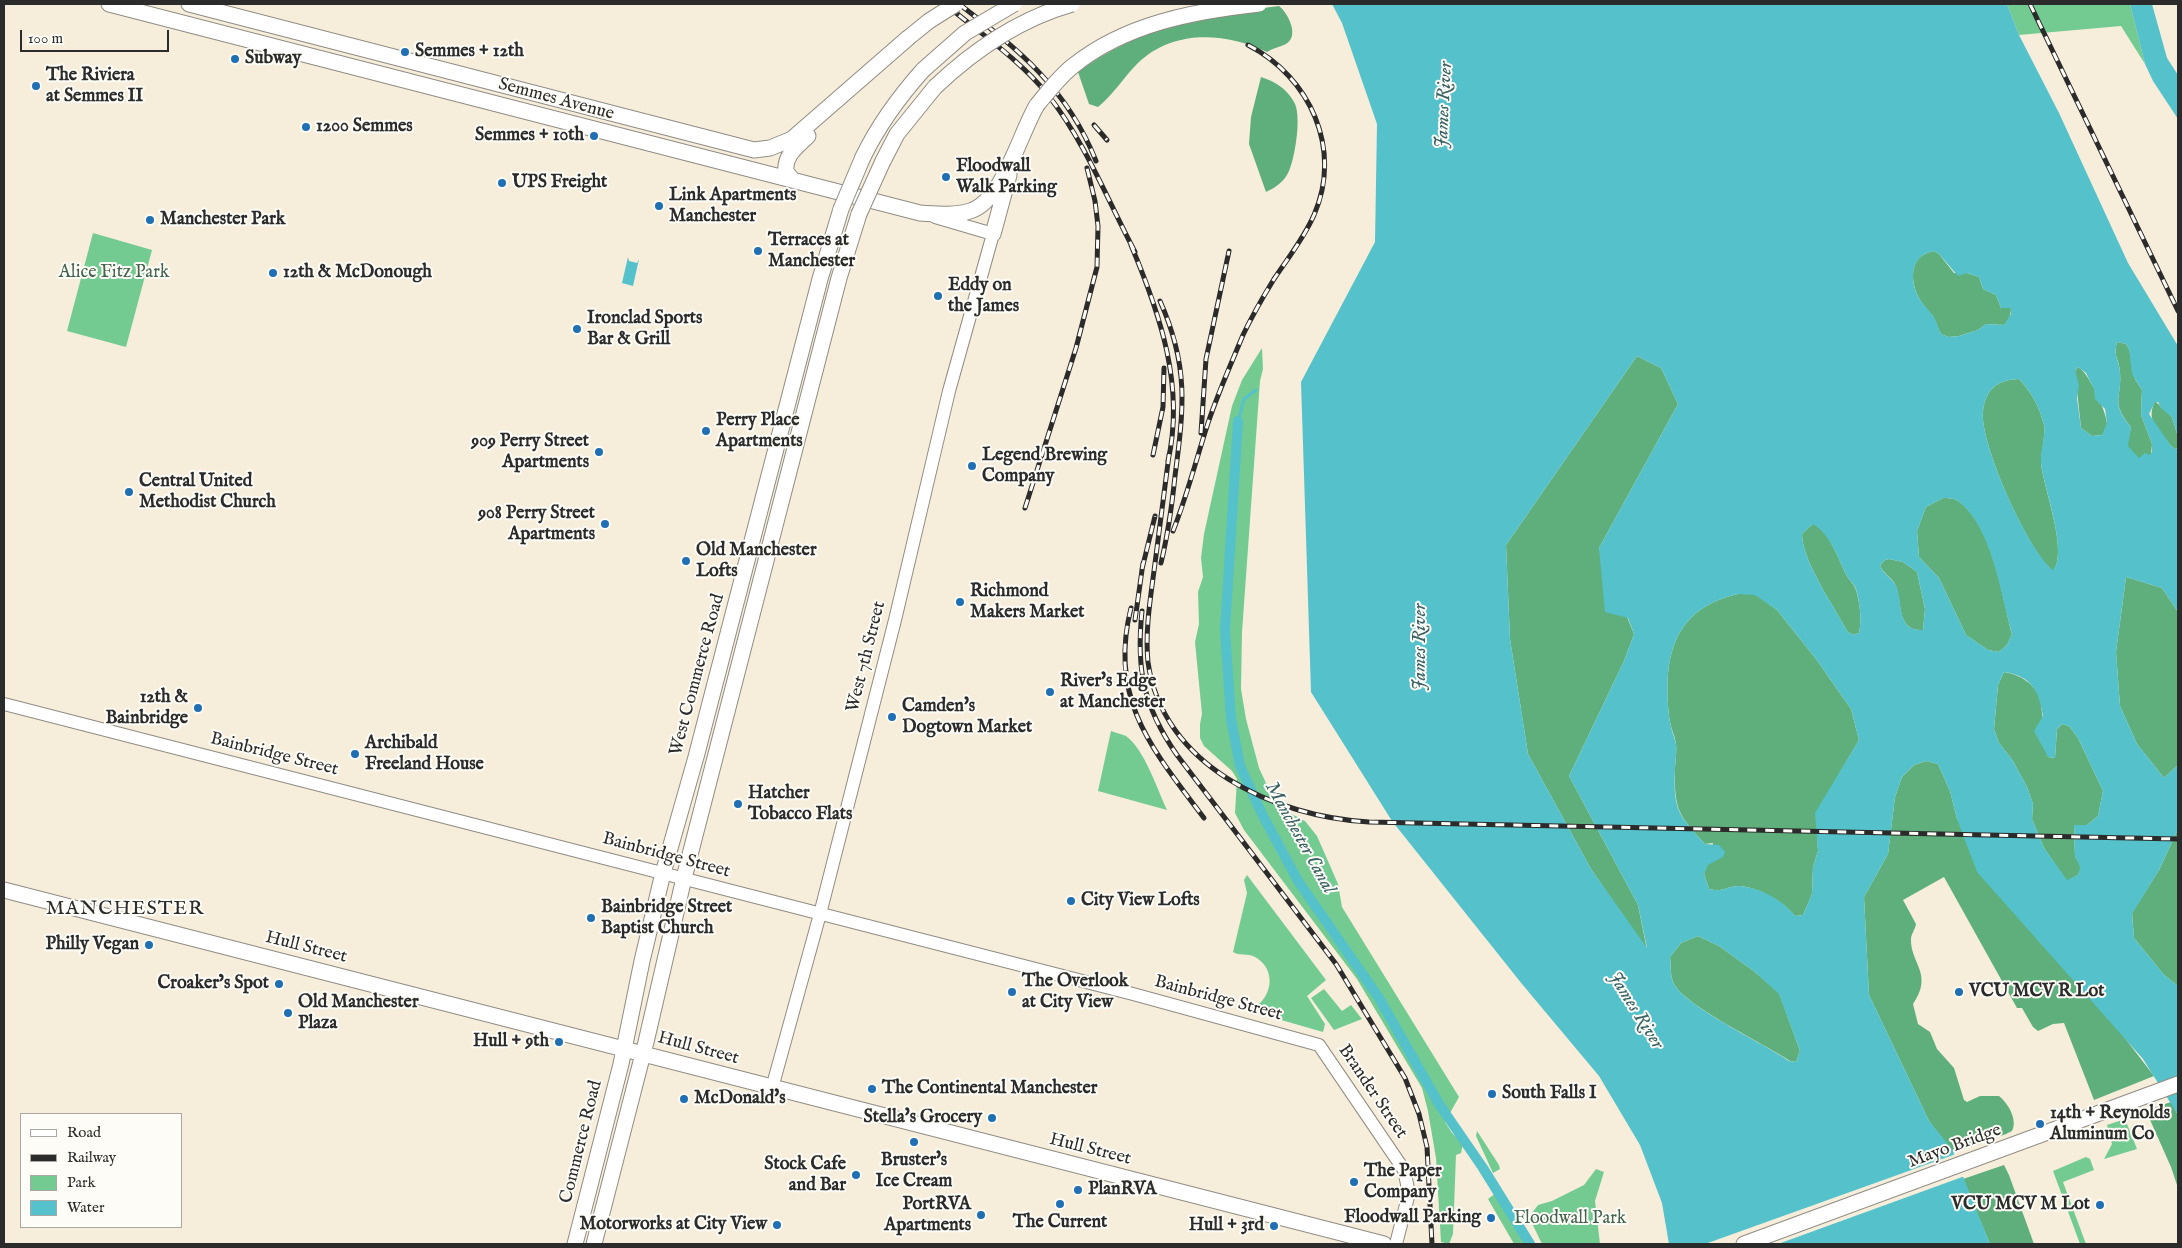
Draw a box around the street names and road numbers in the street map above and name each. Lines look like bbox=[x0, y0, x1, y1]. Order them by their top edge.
street label: Semmes Avenue bbox=[496, 74, 616, 126]
street label: West Commerce Road bbox=[666, 592, 730, 758]
street label: West 7th Street bbox=[843, 599, 891, 715]
street label: Bainbridge Street bbox=[208, 729, 340, 781]
street label: Bainbridge Street bbox=[600, 829, 732, 883]
street label: Hull Street bbox=[263, 927, 349, 969]
street label: Bainbridge Street bbox=[1152, 972, 1284, 1026]
street label: Hull Street bbox=[655, 1028, 741, 1070]
street label: Brander Street bbox=[1333, 1041, 1411, 1143]
street label: Commerce Road bbox=[556, 1078, 608, 1206]
street label: Mayo Bridge bbox=[1905, 1120, 2005, 1174]
street label: Hull Street bbox=[1047, 1129, 1133, 1171]

